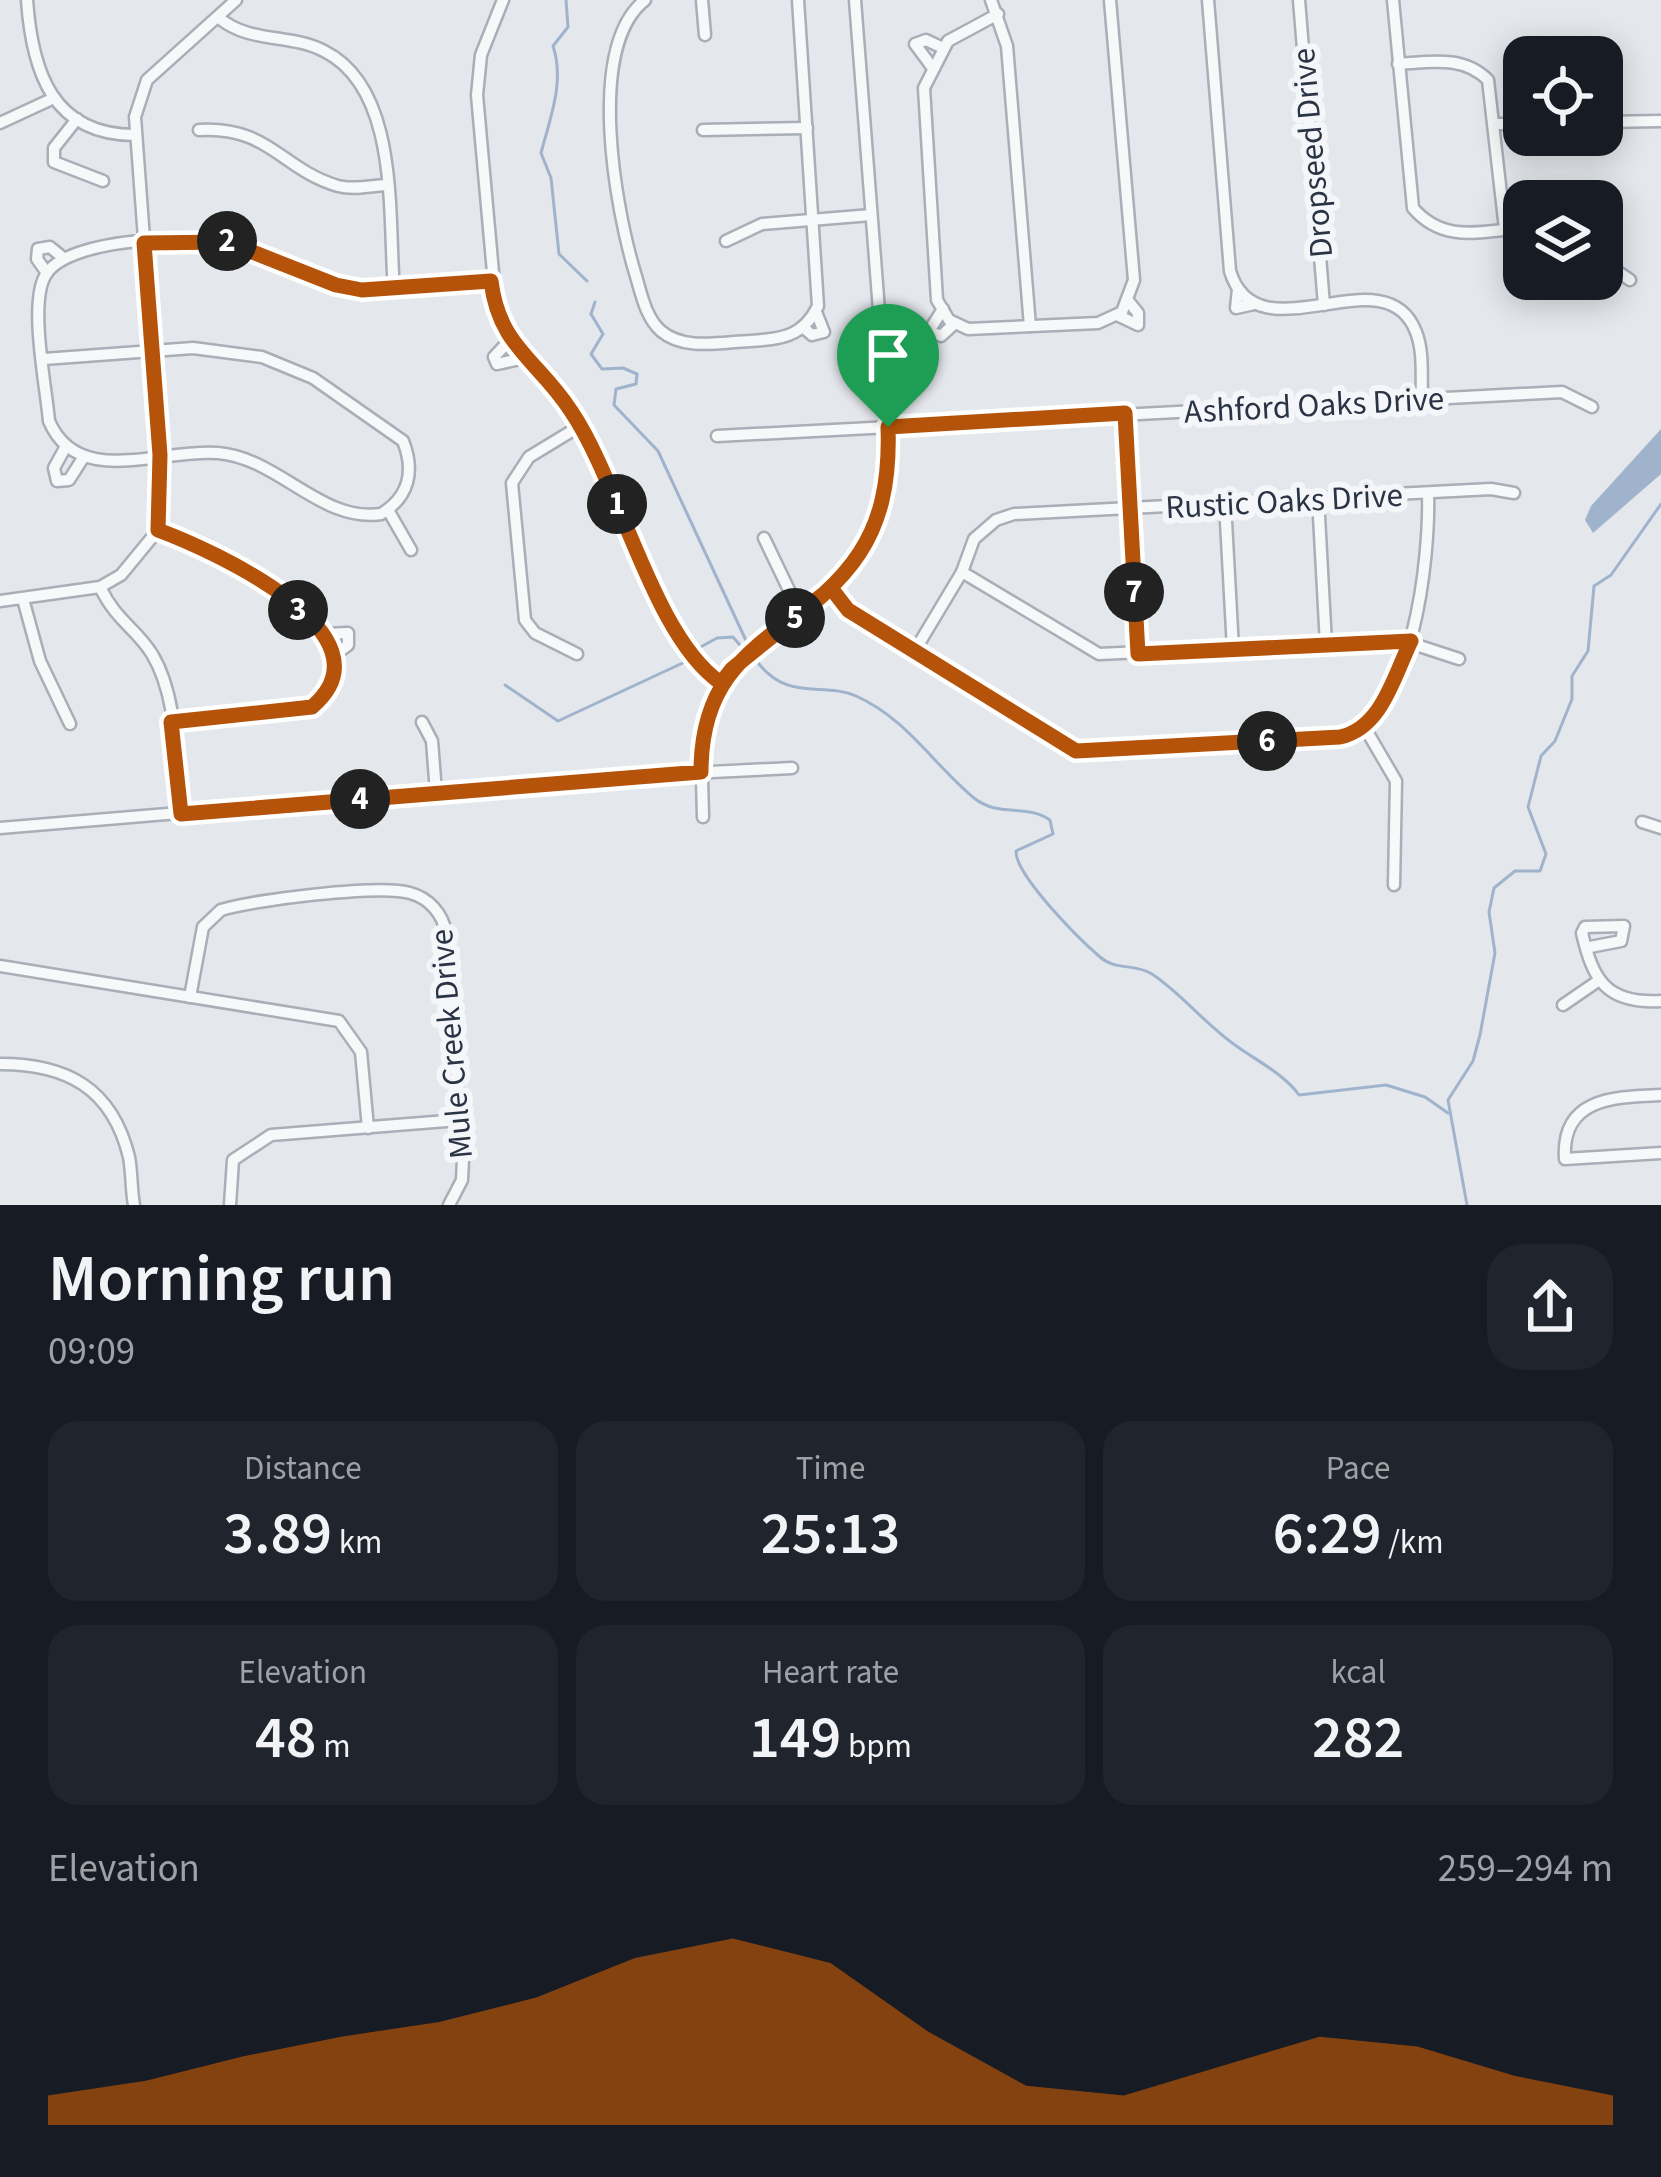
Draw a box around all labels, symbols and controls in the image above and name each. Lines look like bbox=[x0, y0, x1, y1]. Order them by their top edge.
map controls bbox=[1503, 36, 1623, 300]
button: locate bbox=[1503, 36, 1623, 156]
street label: Dropseed Drive bbox=[1280, 46, 1345, 260]
button: layers bbox=[1503, 180, 1623, 300]
pin: 2 bbox=[197, 211, 257, 271]
text: 2 bbox=[218, 217, 236, 264]
pin bbox=[837, 304, 939, 427]
icon: arrive bbox=[855, 322, 921, 388]
street label: Ashford Oaks Drive bbox=[1183, 375, 1445, 436]
street label: Rustic Oaks Drive bbox=[1164, 472, 1404, 531]
pin: 1 bbox=[587, 474, 647, 534]
text: 1 bbox=[608, 480, 626, 527]
pin: 7 bbox=[1104, 562, 1164, 622]
text: 7 bbox=[1125, 568, 1143, 615]
pin: 3 bbox=[268, 580, 328, 640]
text: 3 bbox=[289, 586, 307, 633]
pin: 5 bbox=[765, 588, 825, 648]
text: 5 bbox=[786, 594, 804, 641]
pin: 6 bbox=[1237, 711, 1297, 771]
text: 6 bbox=[1258, 717, 1276, 764]
pin: 4 bbox=[330, 769, 390, 829]
text: 4 bbox=[351, 775, 369, 822]
street label: Mule Creek Drive bbox=[418, 927, 485, 1161]
text: Morning run bbox=[48, 1232, 395, 1326]
button: share bbox=[1487, 1244, 1613, 1370]
text: 09:09 bbox=[48, 1324, 135, 1380]
text: Distance bbox=[244, 1445, 362, 1492]
text: Time bbox=[796, 1445, 865, 1492]
text: Pace bbox=[1326, 1445, 1390, 1492]
text: 3.89 bbox=[223, 1492, 332, 1577]
text: 25:13 bbox=[761, 1492, 900, 1577]
text: 6:29 bbox=[1273, 1492, 1382, 1577]
text: km bbox=[332, 1519, 382, 1566]
text: /km bbox=[1382, 1519, 1444, 1566]
text: Elevation bbox=[239, 1649, 367, 1696]
text: Heart rate bbox=[762, 1649, 899, 1696]
text: kcal bbox=[1330, 1649, 1386, 1696]
text: 48 bbox=[255, 1696, 317, 1781]
text: 149 bbox=[749, 1696, 841, 1781]
text: 282 bbox=[1312, 1696, 1404, 1781]
text: m bbox=[317, 1723, 351, 1770]
text: bpm bbox=[841, 1723, 912, 1770]
text: Elevation bbox=[48, 1841, 200, 1897]
text: 259–294 m bbox=[1438, 1841, 1613, 1897]

